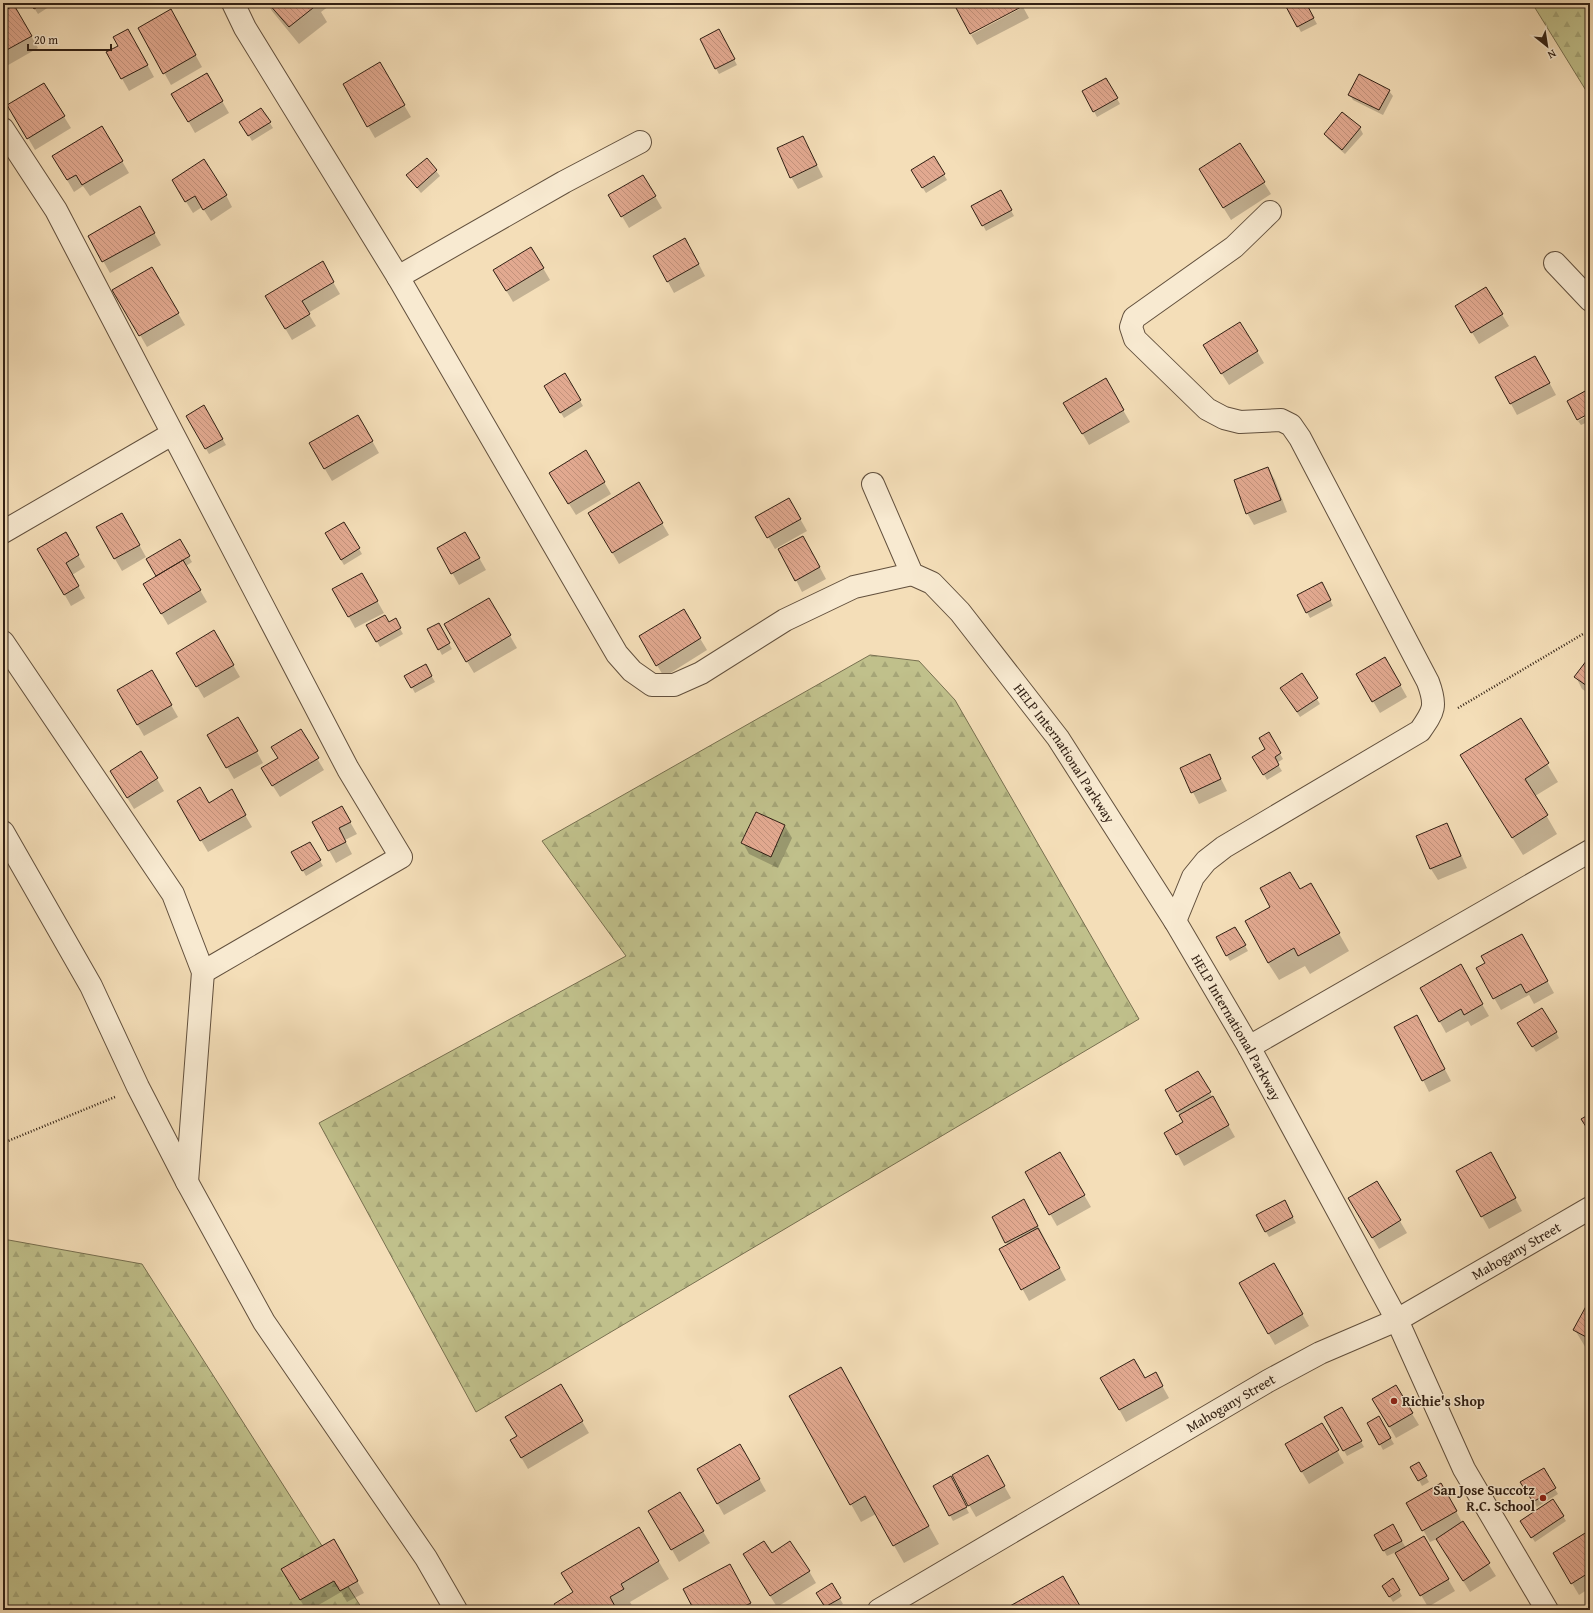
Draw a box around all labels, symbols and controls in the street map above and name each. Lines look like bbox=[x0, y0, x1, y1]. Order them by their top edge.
scale bar bbox=[28, 26, 111, 52]
north arrow bbox=[1527, 26, 1567, 66]
text: 20 m bbox=[34, 31, 58, 48]
text: N bbox=[1544, 46, 1559, 64]
street label: HELP International Parkway bbox=[1009, 679, 1120, 827]
street label: HELP International Parkway bbox=[1187, 950, 1286, 1104]
street label: Mahogany Street bbox=[1468, 1217, 1565, 1285]
street label: Mahogany Street bbox=[1182, 1369, 1279, 1437]
place label: Richie's Shop bbox=[1402, 1391, 1485, 1411]
marker: Richie's Shop bbox=[1389, 1396, 1399, 1406]
place label: San Jose Succotz R.C. School bbox=[1433, 1480, 1536, 1516]
marker: San Jose Succotz R.C. School bbox=[1538, 1493, 1548, 1503]

